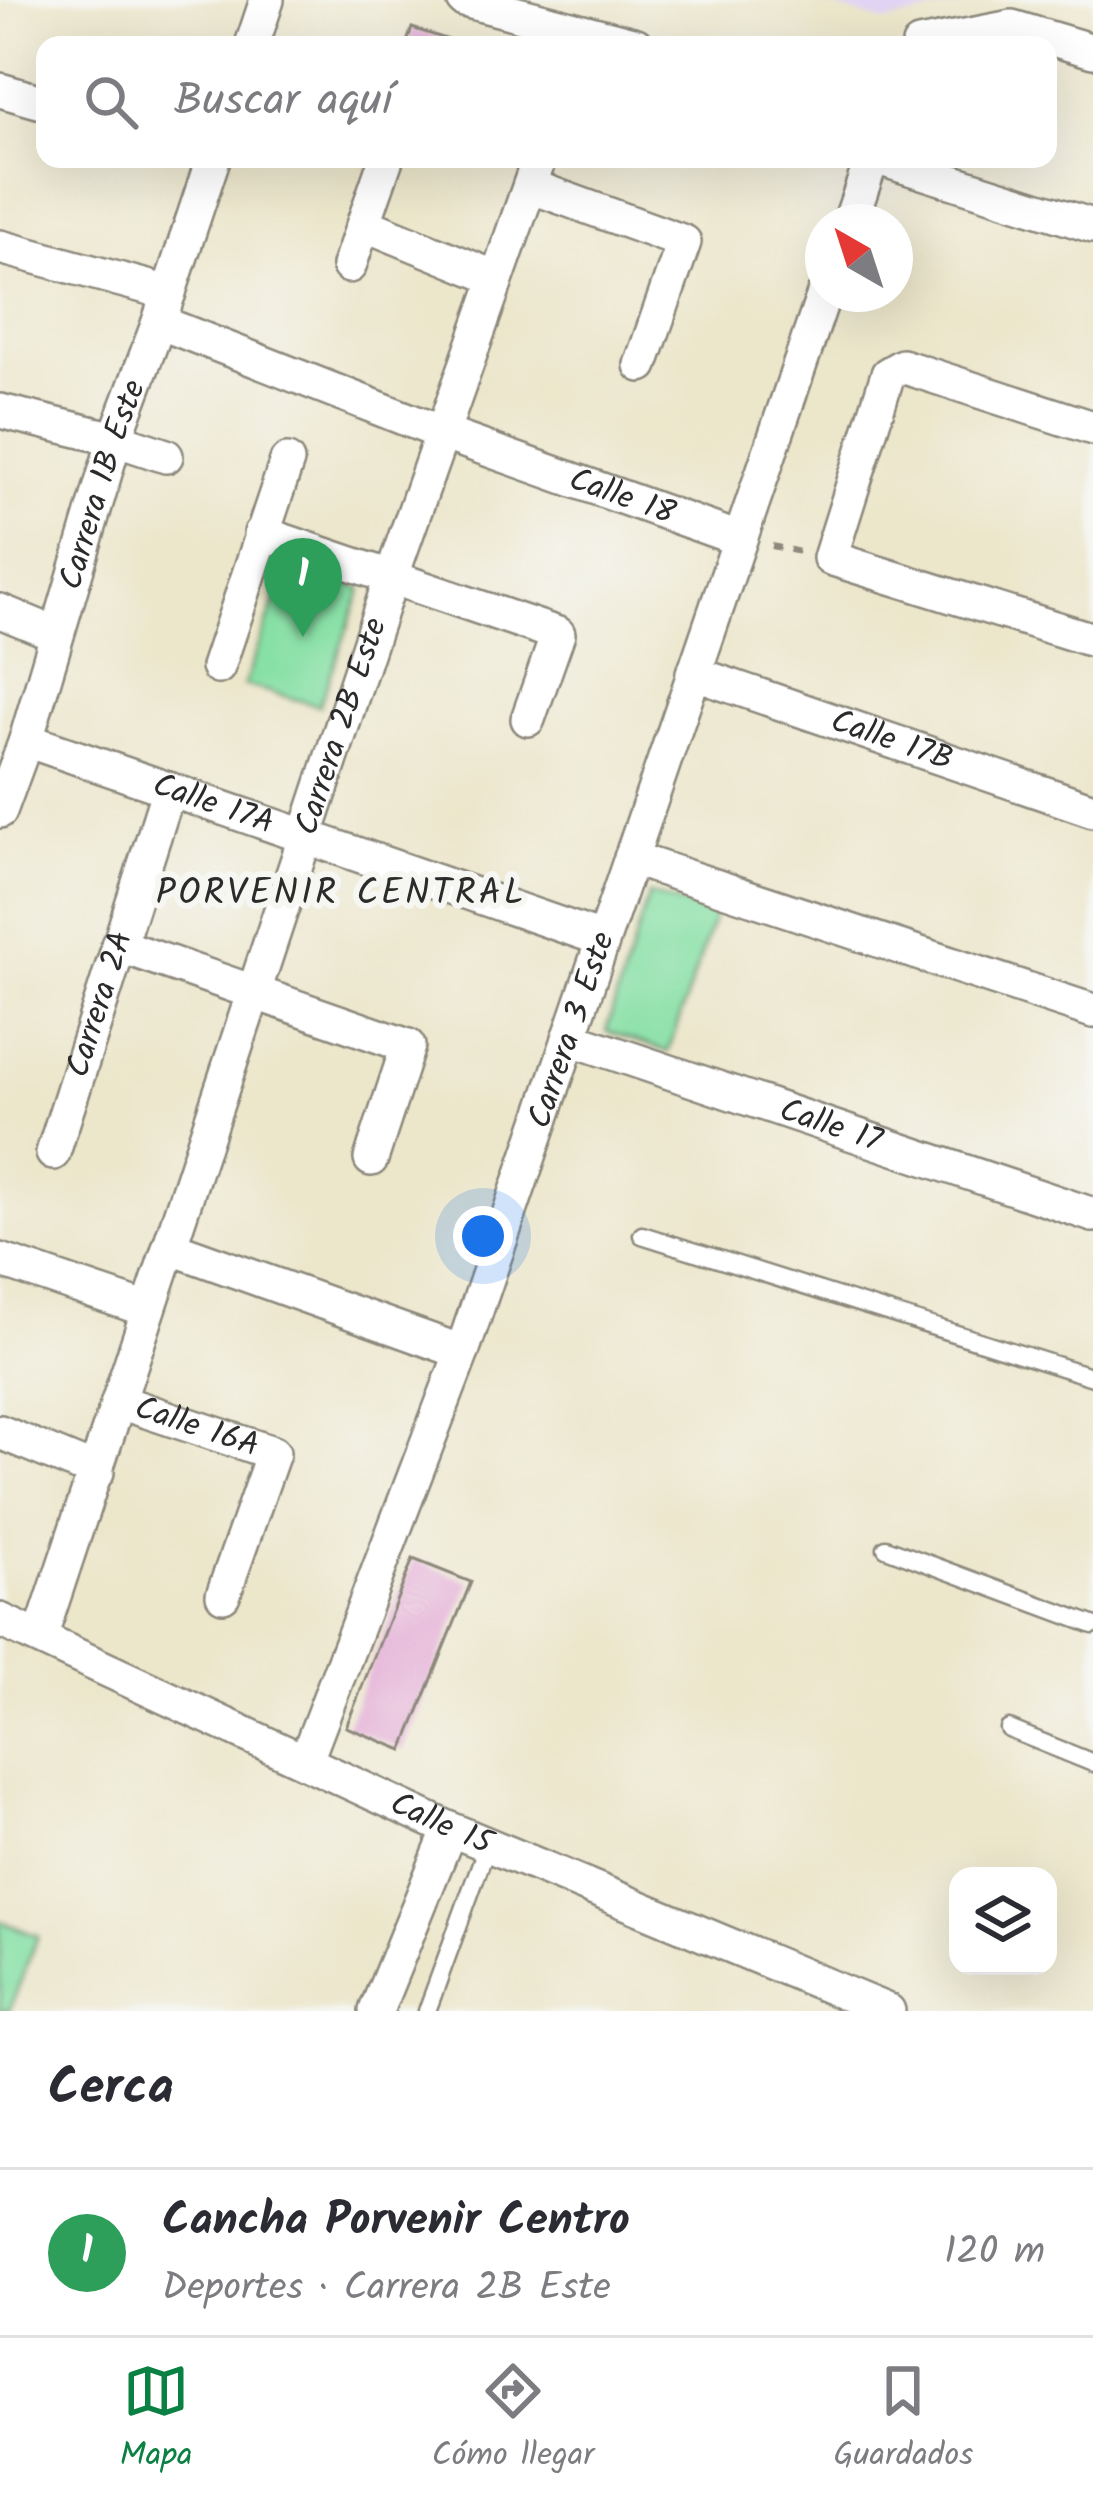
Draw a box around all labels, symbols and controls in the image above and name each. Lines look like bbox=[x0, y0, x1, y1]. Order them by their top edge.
search box bbox=[36, 36, 1057, 168]
text: Buscar aquí bbox=[174, 66, 392, 138]
icon: search bbox=[78, 69, 144, 135]
north arrow bbox=[805, 204, 913, 312]
street label: Carrera 1B Este bbox=[45, 372, 161, 596]
street label: Calle 18 bbox=[561, 454, 683, 541]
pin: 1 bbox=[264, 538, 342, 637]
street label: Carrera 2B Este bbox=[281, 611, 403, 842]
street label: Calle 17B bbox=[823, 696, 960, 787]
street label: Calle 17A bbox=[145, 759, 281, 850]
district label: PORVENIR CENTRAL bbox=[156, 866, 526, 923]
street label: Carrera 2A bbox=[52, 924, 149, 1084]
street label: Carrera 3 Este bbox=[514, 925, 630, 1136]
street label: Calle 17 bbox=[772, 1084, 890, 1169]
your location bbox=[453, 1206, 513, 1266]
street label: Calle 16A bbox=[128, 1382, 266, 1473]
street label: Calle 15 bbox=[381, 1778, 503, 1871]
map controls bbox=[949, 1867, 1057, 1975]
button: layers bbox=[949, 1867, 1057, 1975]
text: Cerca bbox=[48, 2049, 174, 2130]
text: Cancha Porvenir Centro bbox=[162, 2186, 630, 2258]
text: 1 bbox=[81, 2222, 93, 2284]
text: 120 m bbox=[944, 2222, 1045, 2284]
text: Deportes · Carrera 2B Este bbox=[162, 2258, 611, 2320]
tab: Mapa bbox=[120, 2358, 192, 2483]
tab: Cómo llegar bbox=[432, 2358, 594, 2483]
tab: Guardados bbox=[833, 2358, 973, 2483]

